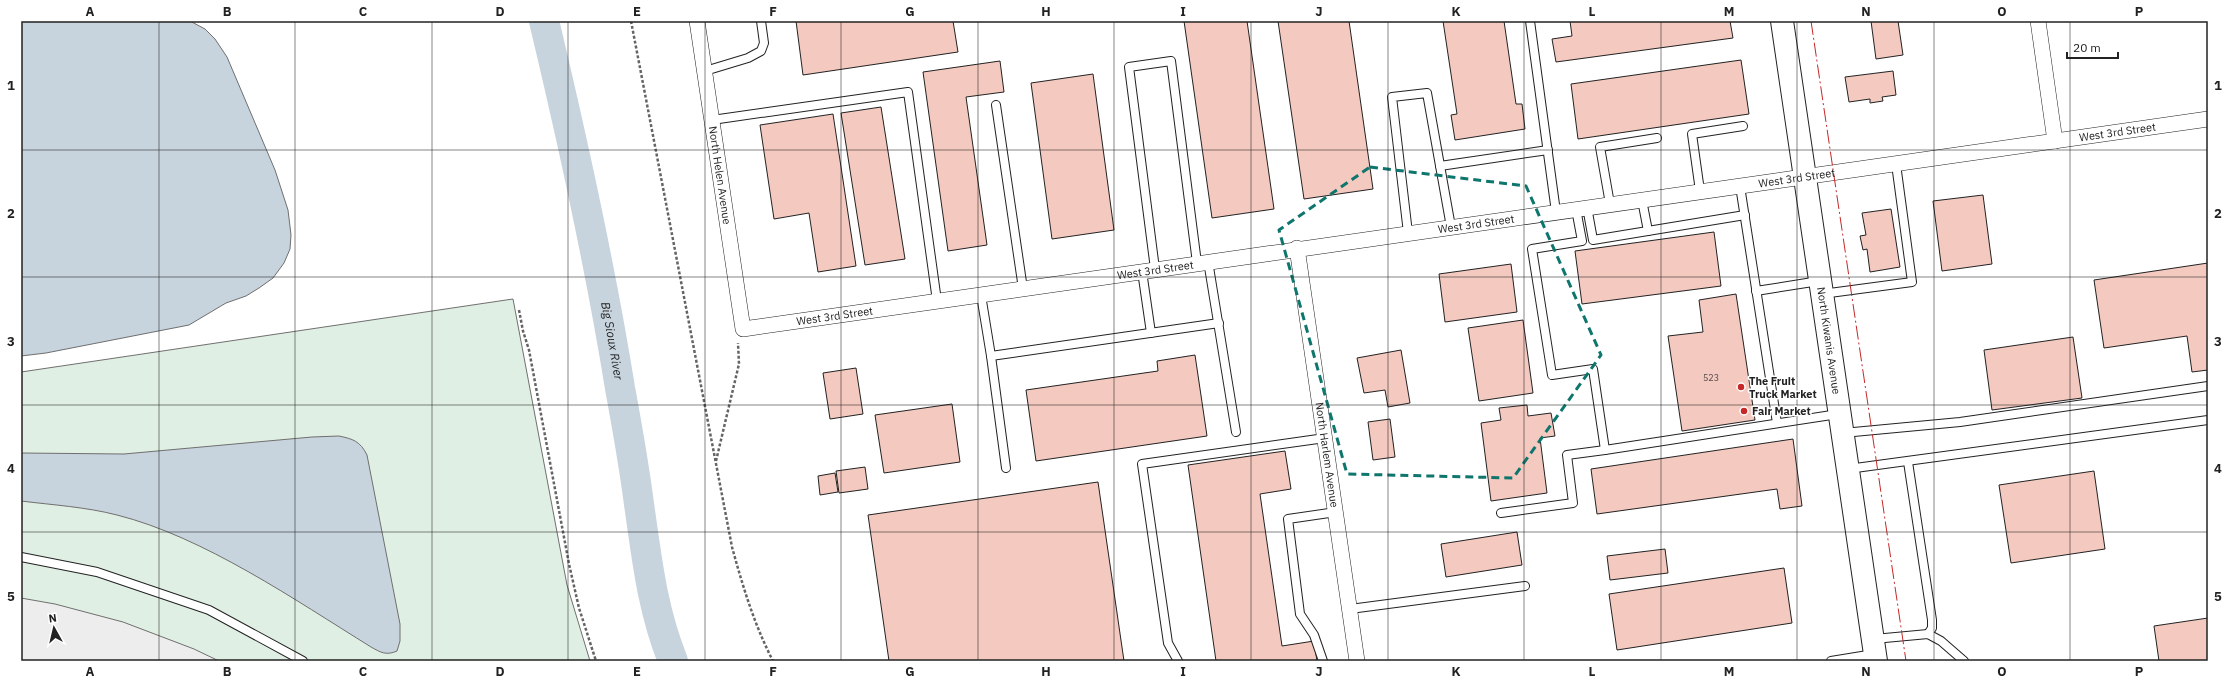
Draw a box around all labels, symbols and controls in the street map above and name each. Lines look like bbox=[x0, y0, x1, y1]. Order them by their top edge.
text: A bbox=[86, 3, 95, 20]
text: B bbox=[223, 3, 232, 20]
text: C bbox=[359, 3, 368, 20]
text: D bbox=[495, 3, 505, 20]
text: E bbox=[633, 3, 641, 20]
text: F bbox=[769, 3, 777, 20]
text: G bbox=[905, 3, 915, 20]
text: H bbox=[1041, 3, 1051, 20]
text: I bbox=[1180, 3, 1186, 20]
text: J bbox=[1315, 3, 1323, 20]
text: K bbox=[1451, 3, 1461, 20]
text: L bbox=[1589, 3, 1596, 20]
text: M bbox=[1724, 3, 1734, 20]
text: N bbox=[1861, 3, 1871, 20]
text: O bbox=[1997, 3, 2007, 20]
text: P bbox=[2135, 3, 2144, 20]
scale bar bbox=[2067, 34, 2118, 60]
text: 20 m bbox=[2073, 40, 2101, 55]
text: 1 bbox=[7, 77, 15, 94]
text: 1 bbox=[2214, 77, 2222, 94]
street label: West 3rd Street bbox=[2078, 120, 2157, 144]
street label: North Helen Avenue bbox=[706, 125, 734, 225]
street label: West 3rd Street bbox=[1758, 166, 1836, 190]
text: 2 bbox=[7, 205, 15, 222]
text: 2 bbox=[2214, 205, 2222, 222]
street label: West 3rd Street bbox=[1437, 211, 1515, 236]
street label: West 3rd Street bbox=[1116, 257, 1195, 282]
street label: North Kiwanis Avenue bbox=[1814, 286, 1844, 395]
water label: Big Sioux River bbox=[598, 301, 627, 381]
street label: West 3rd Street bbox=[795, 303, 874, 328]
text: 3 bbox=[7, 333, 15, 350]
text: 3 bbox=[2214, 333, 2222, 350]
house number: 523 bbox=[1703, 372, 1719, 383]
place label: The Fruit Truck Market bbox=[1749, 374, 1817, 401]
marker: The Fruit Truck Market bbox=[1736, 382, 1746, 392]
street label: North Harlem Avenue bbox=[1312, 401, 1342, 509]
place label: Fair Market bbox=[1752, 404, 1811, 418]
marker: Fair Market bbox=[1739, 406, 1749, 416]
text: 4 bbox=[7, 460, 15, 477]
text: 4 bbox=[2214, 460, 2222, 477]
text: 5 bbox=[7, 588, 15, 605]
text: 5 bbox=[2214, 588, 2222, 605]
north arrow bbox=[34, 608, 74, 648]
text: N bbox=[48, 611, 58, 626]
text: A bbox=[86, 663, 95, 680]
text: B bbox=[223, 663, 232, 680]
text: C bbox=[359, 663, 368, 680]
text: D bbox=[495, 663, 505, 680]
text: E bbox=[633, 663, 641, 680]
text: F bbox=[769, 663, 777, 680]
text: G bbox=[905, 663, 915, 680]
text: H bbox=[1041, 663, 1051, 680]
text: I bbox=[1180, 663, 1186, 680]
text: J bbox=[1315, 663, 1323, 680]
text: K bbox=[1451, 663, 1461, 680]
text: L bbox=[1589, 663, 1596, 680]
text: M bbox=[1724, 663, 1734, 680]
text: N bbox=[1861, 663, 1871, 680]
text: O bbox=[1997, 663, 2007, 680]
text: P bbox=[2135, 663, 2144, 680]

